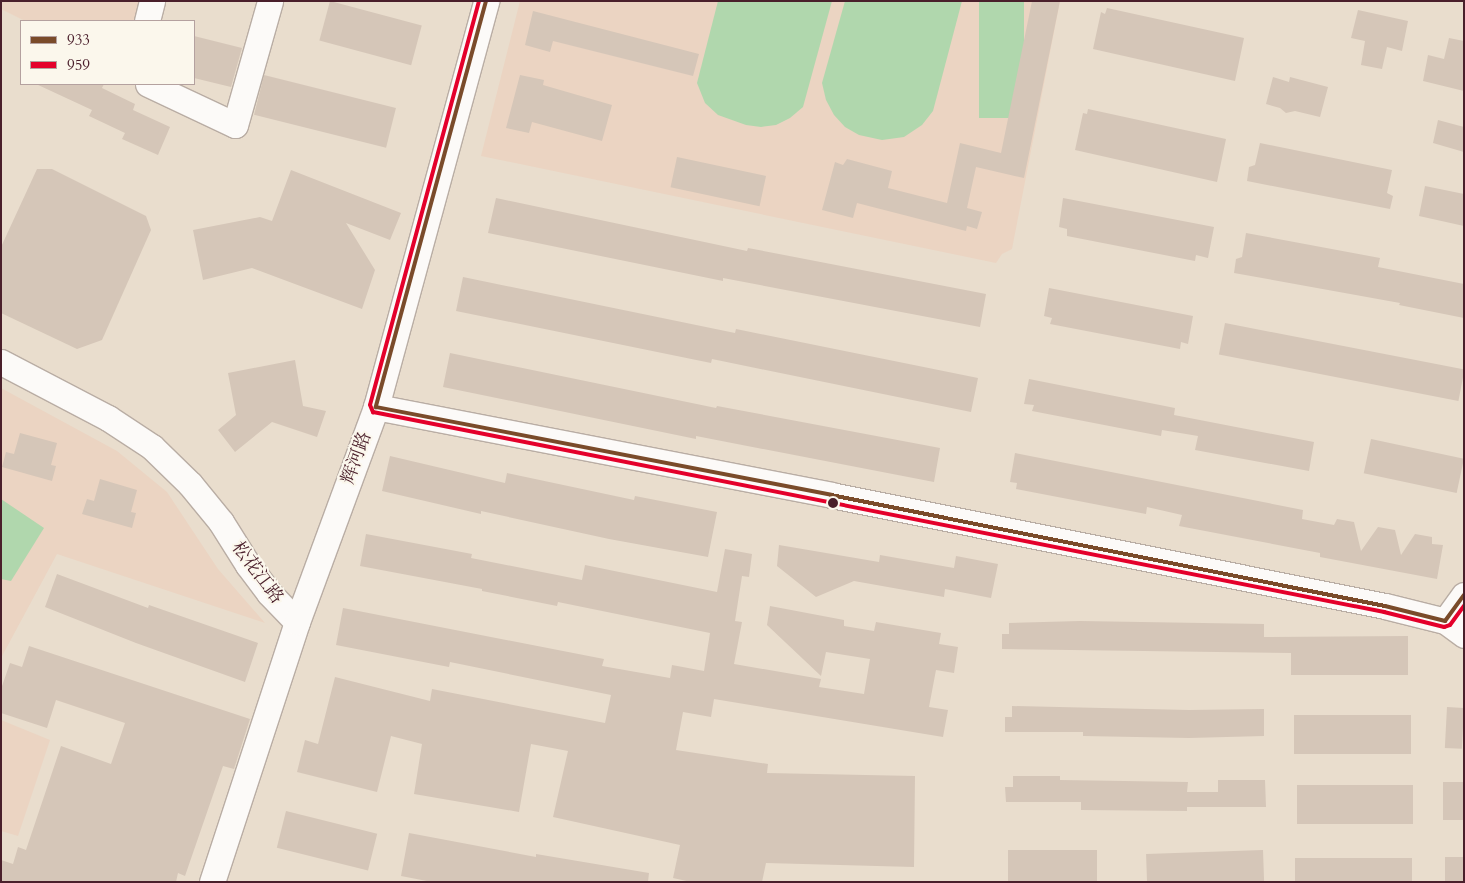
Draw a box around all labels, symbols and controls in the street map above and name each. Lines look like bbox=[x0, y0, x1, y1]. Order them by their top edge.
legend bbox=[20, 20, 195, 85]
text: 933 bbox=[67, 30, 90, 50]
text: 959 bbox=[67, 55, 90, 75]
street label: 辉河路 bbox=[338, 429, 376, 487]
unlabelled marker bbox=[828, 498, 838, 508]
street label: 松花江路 bbox=[227, 538, 287, 608]

